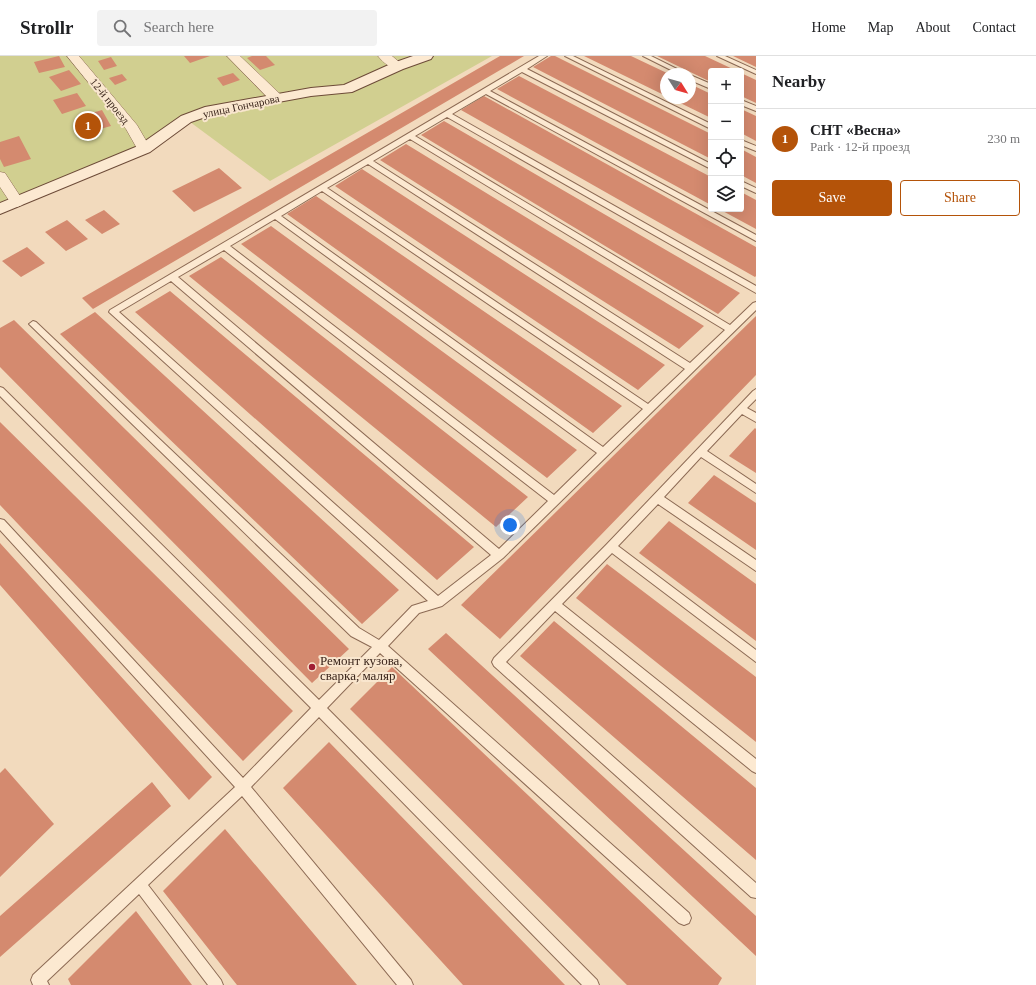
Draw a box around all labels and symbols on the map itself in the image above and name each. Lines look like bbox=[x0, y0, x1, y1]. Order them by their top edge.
north arrow bbox=[660, 68, 696, 104]
street label: 12-й проезд bbox=[88, 75, 132, 127]
street label: улица Гончарова bbox=[202, 92, 281, 120]
pin: 1 bbox=[75, 111, 101, 141]
your location bbox=[500, 515, 520, 535]
place label: Ремонт кузова, сварка, маляр bbox=[320, 653, 403, 683]
marker: Ремонт кузова, сварка, маляр bbox=[307, 662, 317, 672]

